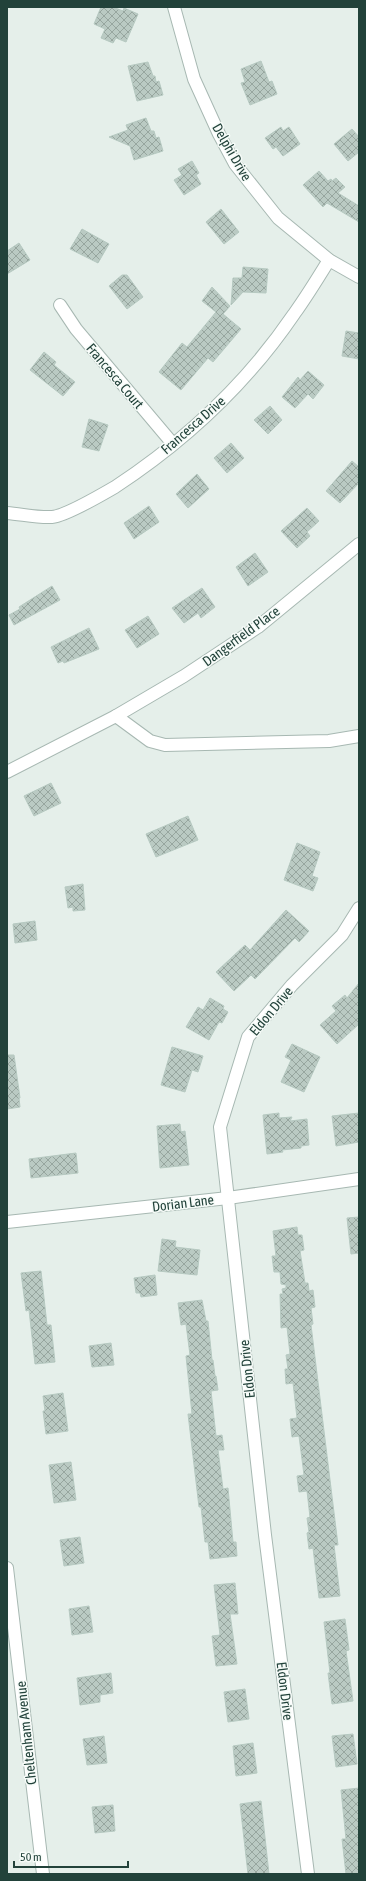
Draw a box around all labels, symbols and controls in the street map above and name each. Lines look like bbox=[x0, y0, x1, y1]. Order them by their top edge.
street label: Delphi Drive bbox=[209, 120, 255, 184]
street label: Francesca Court bbox=[83, 340, 147, 412]
street label: Francesca Drive bbox=[158, 393, 228, 457]
street label: Dangerfield Place bbox=[199, 603, 283, 669]
street label: Eldon Drive bbox=[246, 983, 296, 1039]
street label: Dorian Lane bbox=[151, 1191, 215, 1215]
street label: Eldon Drive bbox=[236, 1339, 258, 1399]
street label: Eldon Drive bbox=[273, 1661, 297, 1721]
street label: Cheltenham Avenue bbox=[13, 1680, 39, 1786]
scale bar bbox=[14, 1843, 128, 1869]
text: 50 m bbox=[20, 1850, 42, 1864]

